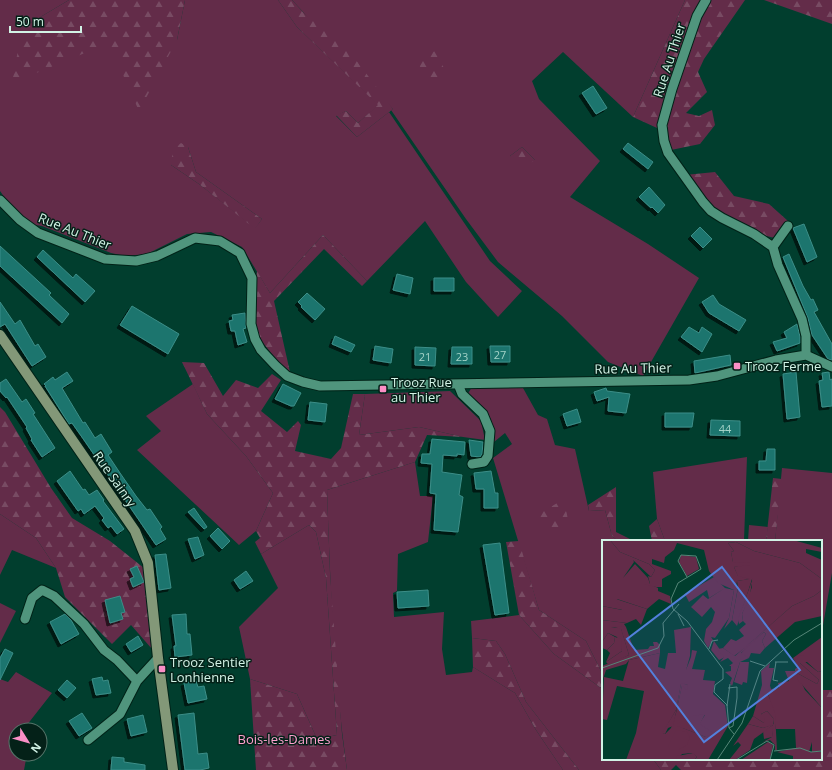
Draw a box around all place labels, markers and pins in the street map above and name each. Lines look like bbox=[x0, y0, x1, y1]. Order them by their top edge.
place label: Trooz Ferme bbox=[745, 357, 821, 375]
marker: Trooz Ferme bbox=[732, 361, 742, 371]
place label: Trooz Rue au Thier bbox=[391, 373, 452, 406]
marker: Trooz Rue au Thier bbox=[378, 384, 388, 394]
place label: Trooz Sentier Lonhienne bbox=[170, 653, 251, 686]
marker: Trooz Sentier Lonhienne bbox=[157, 664, 167, 674]

